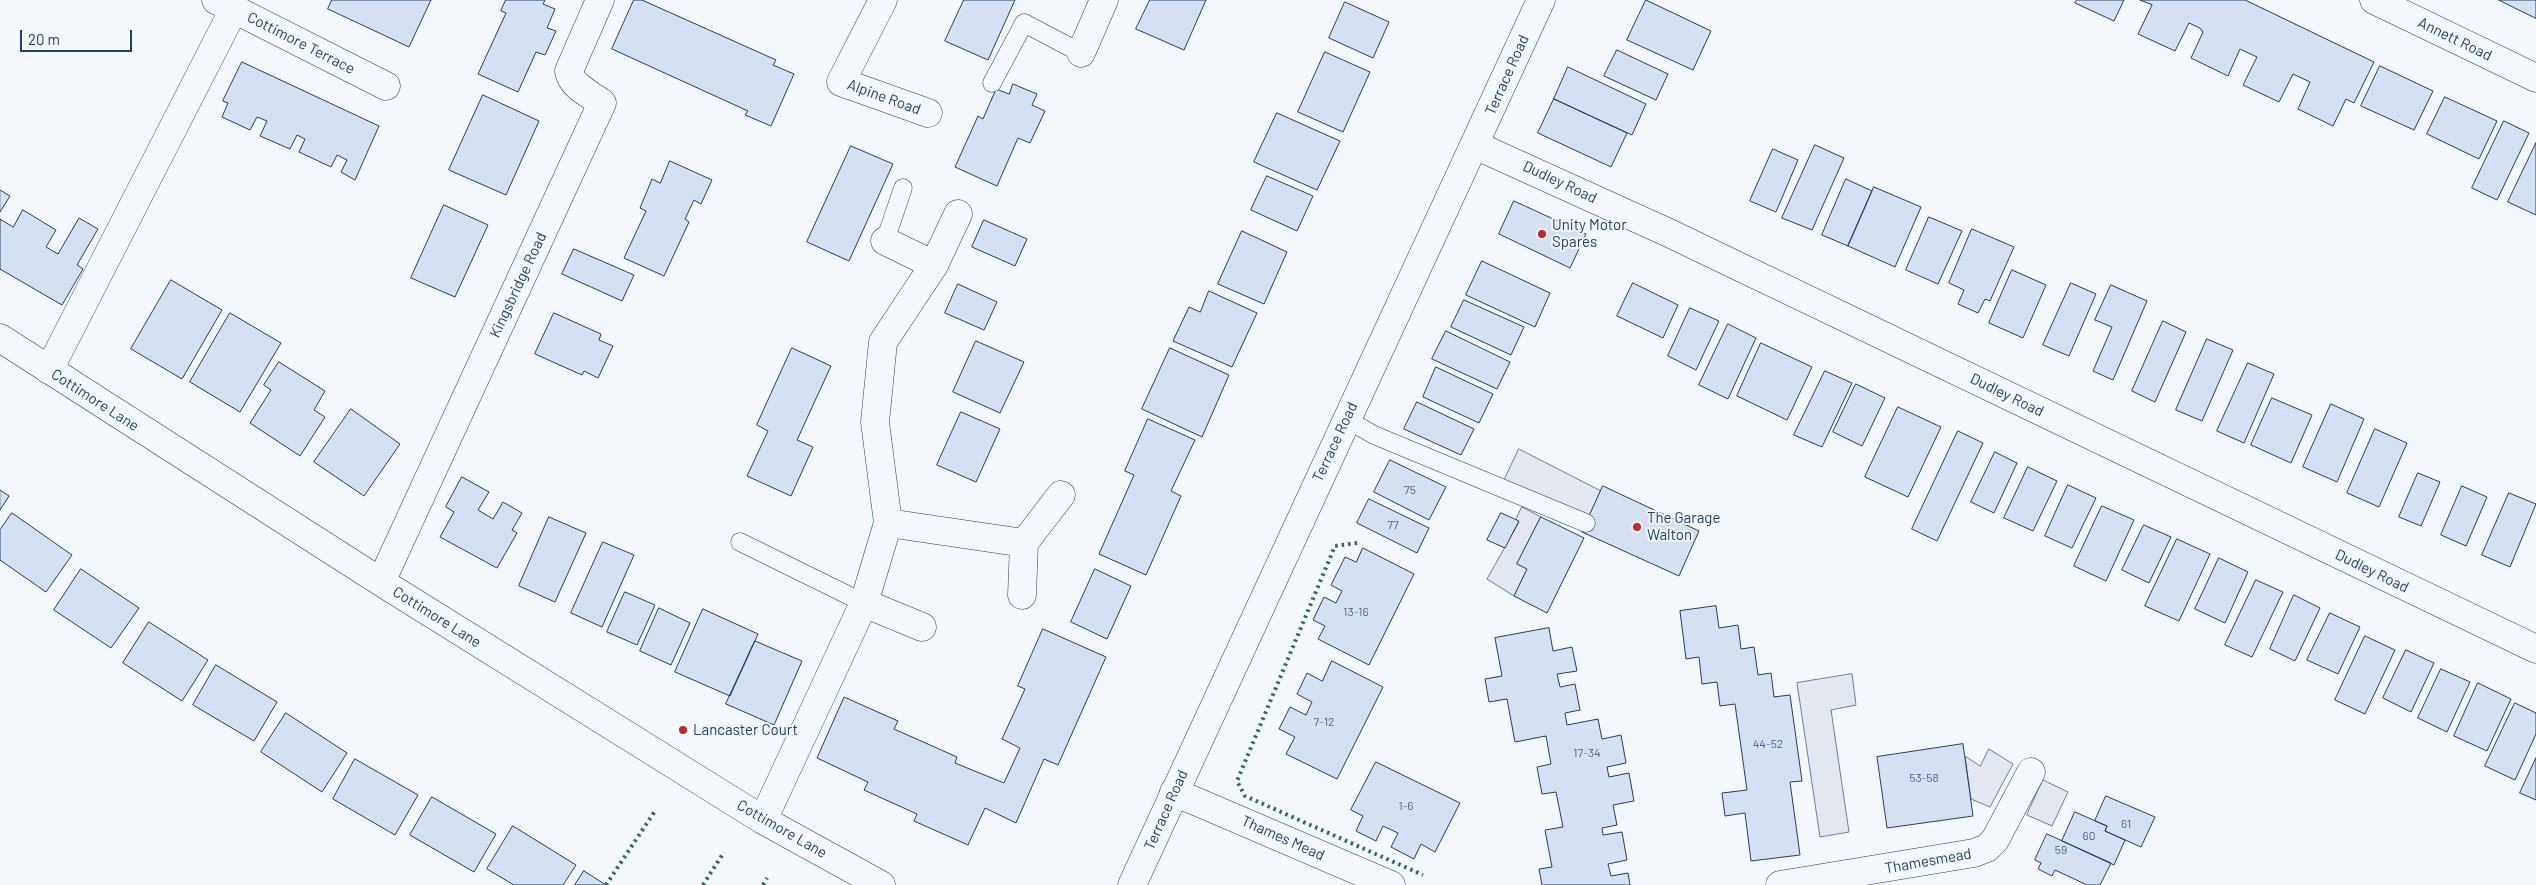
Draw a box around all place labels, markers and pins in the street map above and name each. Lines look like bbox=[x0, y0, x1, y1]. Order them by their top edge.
place label: Unity Motor Spares bbox=[1552, 216, 1627, 251]
marker: Unity Motor Spares bbox=[1536, 228, 1548, 240]
place label: The Garage Walton bbox=[1647, 509, 1720, 544]
marker: The Garage Walton bbox=[1631, 521, 1643, 533]
place label: Lancaster Court bbox=[693, 721, 798, 739]
marker: Lancaster Court bbox=[677, 724, 689, 736]

